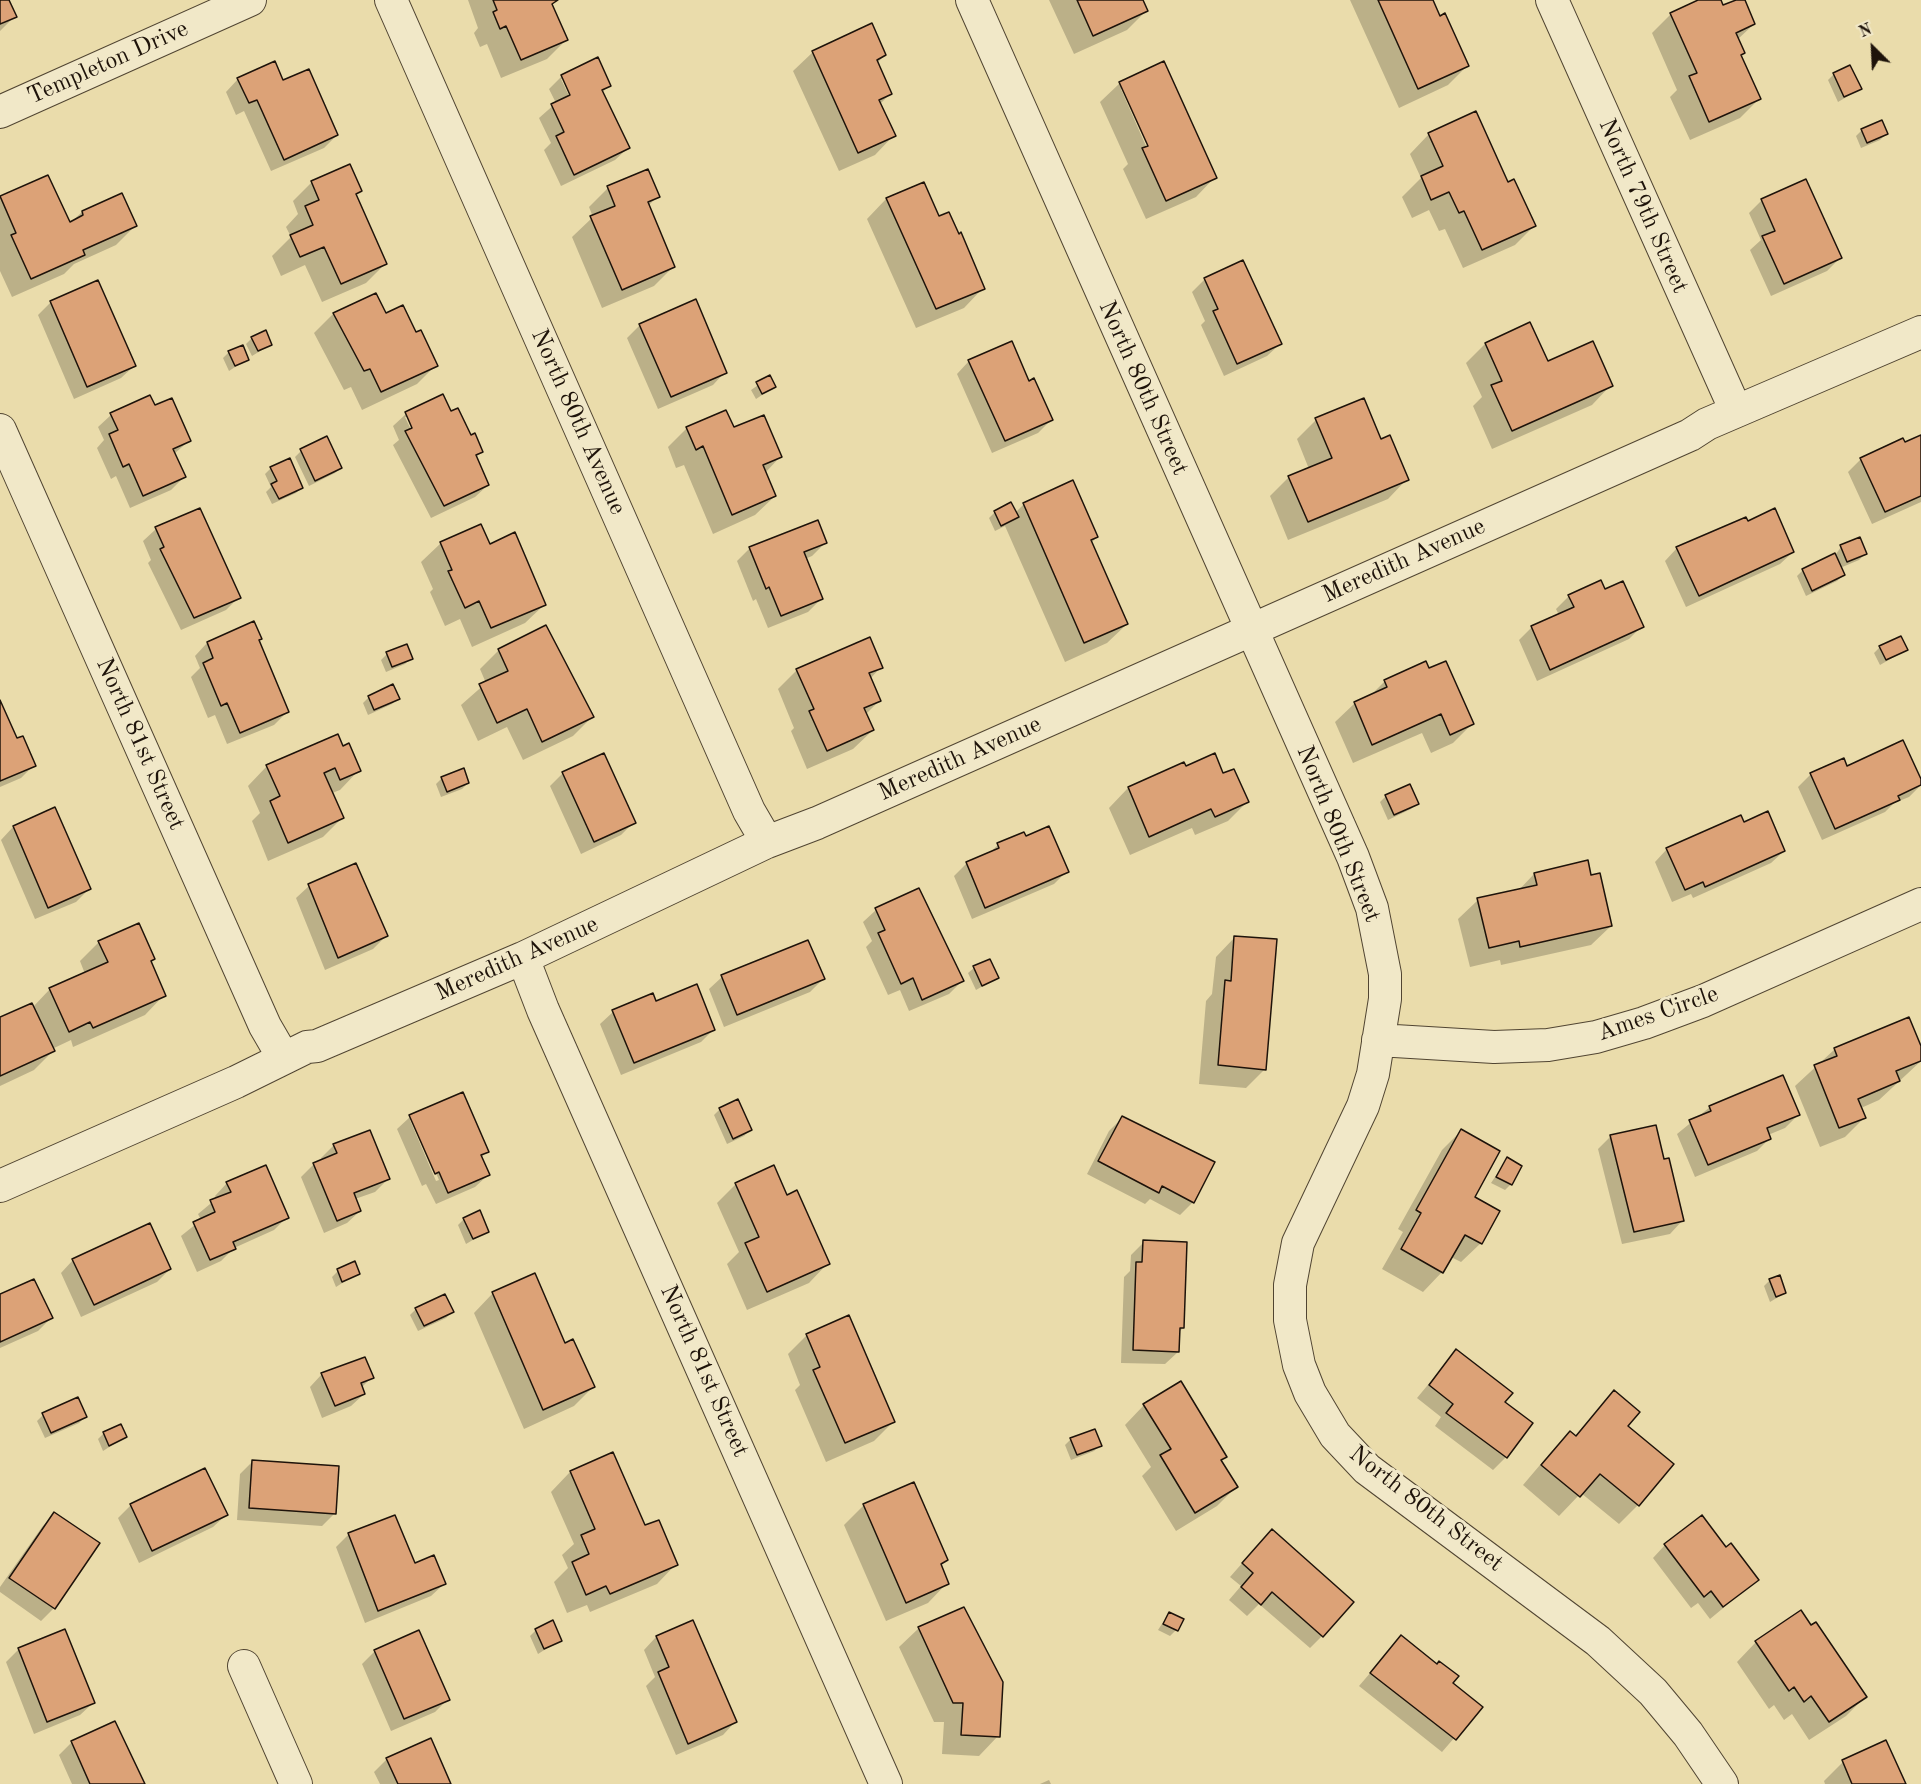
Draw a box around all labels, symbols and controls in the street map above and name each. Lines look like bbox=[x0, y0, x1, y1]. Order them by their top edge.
street label: Templeton Drive bbox=[23, 15, 193, 111]
north arrow bbox=[1843, 18, 1903, 78]
text: N bbox=[1857, 22, 1875, 41]
street label: North 79th Street bbox=[1592, 114, 1694, 298]
street label: North 80th Street bbox=[1092, 296, 1194, 480]
street label: North 80th Avenue bbox=[524, 324, 632, 520]
street label: Meredith Avenue bbox=[1318, 512, 1490, 610]
street label: North 81st Street bbox=[89, 653, 191, 835]
street label: Meredith Avenue bbox=[874, 710, 1046, 808]
street label: North 80th Street bbox=[1289, 741, 1387, 927]
street label: Meredith Avenue bbox=[431, 910, 603, 1008]
street label: Ames Circle bbox=[1594, 980, 1722, 1048]
street label: North 81st Street bbox=[653, 1280, 755, 1462]
street label: North 80th Street bbox=[1343, 1440, 1509, 1578]

